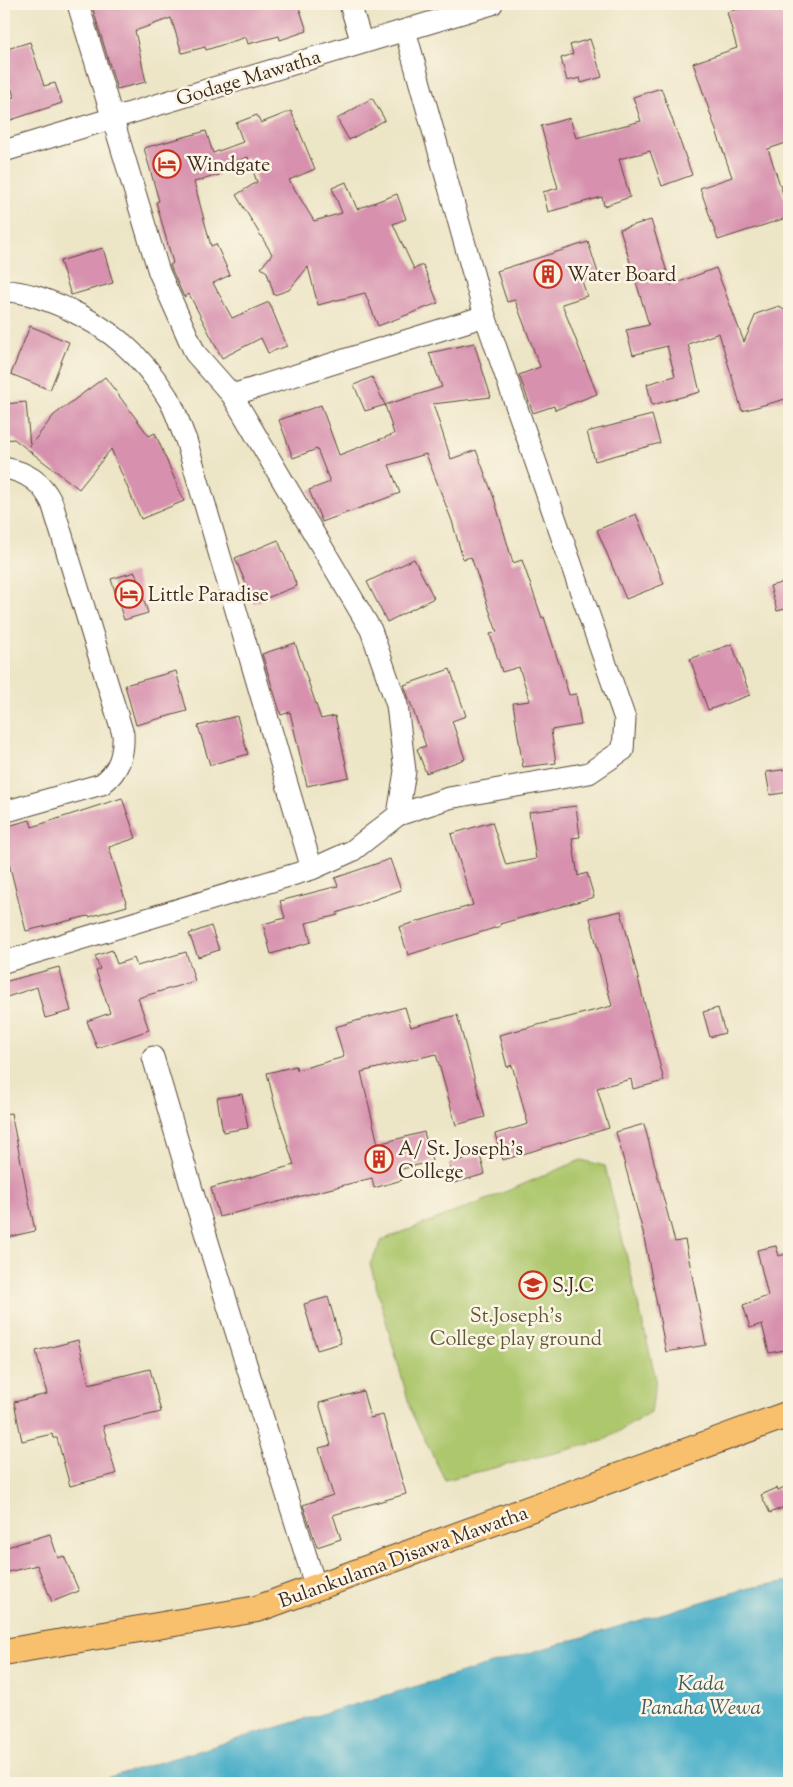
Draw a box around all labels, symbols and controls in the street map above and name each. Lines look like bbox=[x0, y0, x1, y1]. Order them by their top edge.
street label: Godage Mawatha bbox=[173, 44, 325, 115]
hotel icon: Windgate bbox=[152, 149, 182, 179]
place label: Windgate bbox=[186, 152, 270, 181]
building icon: Water Board bbox=[533, 259, 563, 289]
place label: Water Board bbox=[567, 262, 676, 291]
hotel icon: Little Paradise bbox=[114, 579, 144, 609]
place label: Little Paradise bbox=[148, 582, 269, 611]
place label: A/ St. Joseph's College bbox=[398, 1136, 523, 1188]
building icon: A/ St. Joseph's College bbox=[364, 1144, 394, 1174]
school or university icon: S.J.C bbox=[518, 1270, 548, 1300]
place label: S.J.C bbox=[552, 1273, 595, 1302]
park label: St.Joseph's College play ground bbox=[430, 1303, 602, 1355]
street label: Bulankulama Disawa Mawatha bbox=[275, 1500, 533, 1617]
water label: Kada Panaha Wewa bbox=[641, 1670, 761, 1724]

